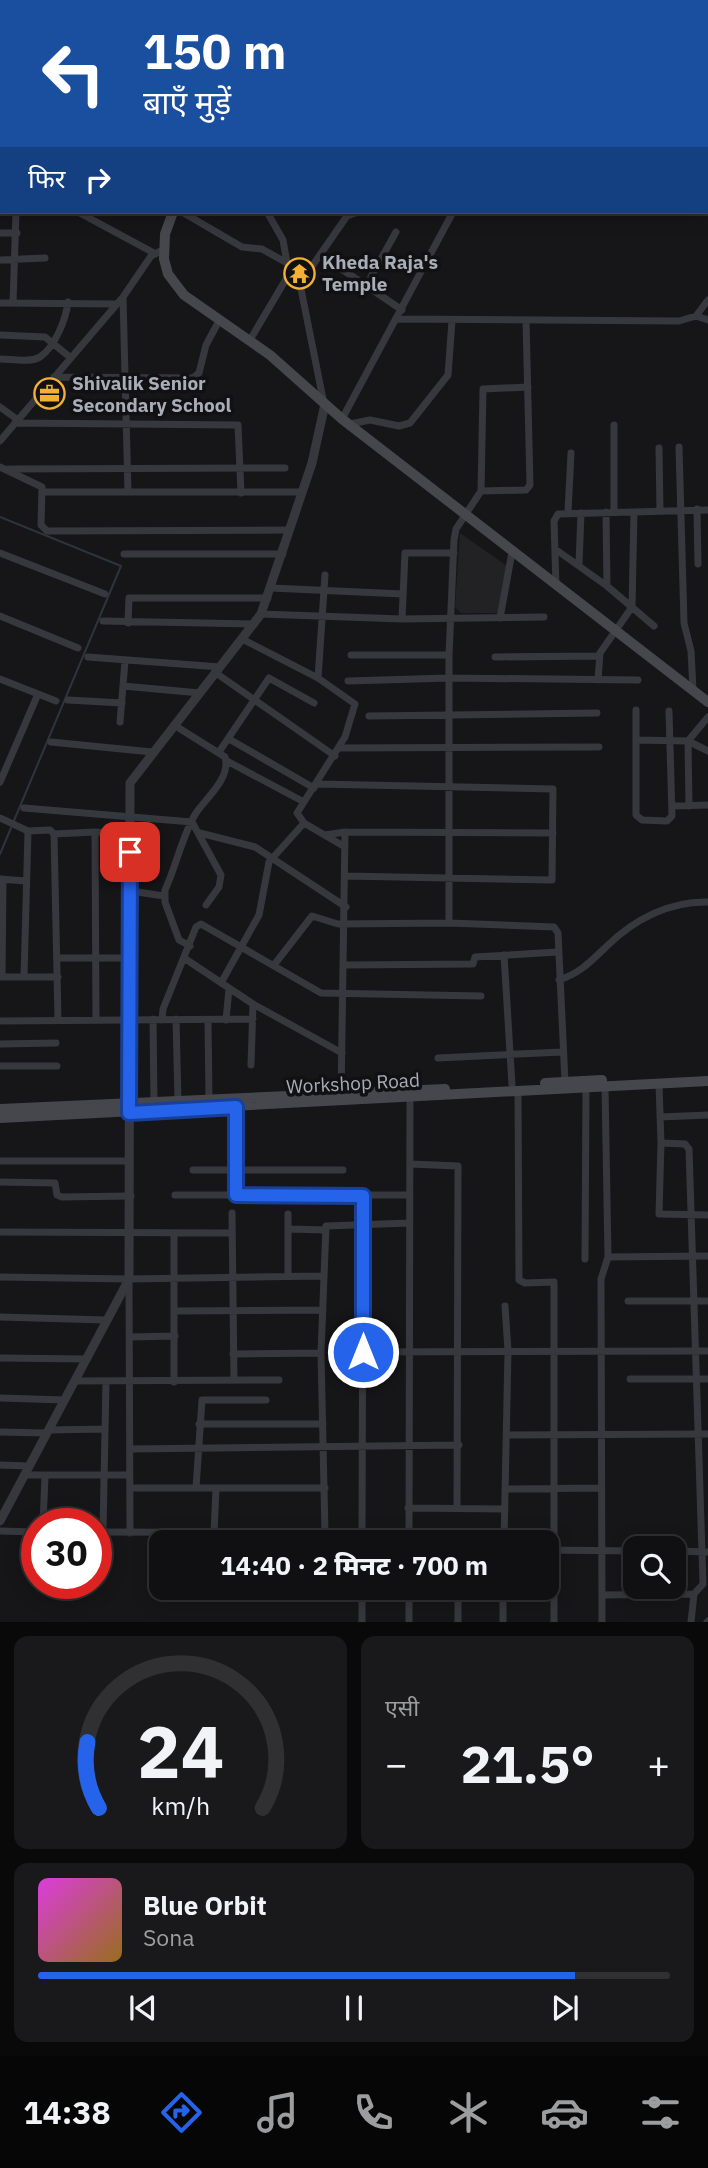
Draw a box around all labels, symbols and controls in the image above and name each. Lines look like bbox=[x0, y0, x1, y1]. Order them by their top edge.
text: 150 m bbox=[143, 19, 287, 82]
icon: left bbox=[28, 28, 119, 119]
text: बाएँ मुड़ें bbox=[143, 81, 231, 123]
text: फिर bbox=[28, 161, 65, 195]
icon: right bbox=[79, 161, 117, 199]
place label: Kheda Raja's Temple bbox=[322, 250, 438, 296]
temple icon: Kheda Raja's Temple bbox=[282, 256, 316, 290]
place label: Shivalik Senior Secondary School bbox=[72, 371, 232, 417]
office icon: Shivalik Senior Secondary School bbox=[32, 377, 66, 411]
pin bbox=[100, 822, 160, 882]
icon: arrive bbox=[111, 833, 149, 871]
street label: Workshop Road bbox=[285, 1068, 421, 1098]
position arrow bbox=[326, 1315, 400, 1389]
speed limit sign: 30 bbox=[21, 1508, 112, 1599]
map controls bbox=[623, 1536, 686, 1599]
button: search bbox=[623, 1536, 686, 1599]
text: 14:40 · 2 मिनट · 700 m bbox=[220, 1548, 488, 1582]
text: एसी bbox=[385, 1692, 419, 1722]
text: 24 bbox=[137, 1704, 224, 1799]
text: 21.5° bbox=[460, 1730, 595, 1797]
text: − bbox=[385, 1739, 408, 1788]
text: + bbox=[647, 1739, 670, 1788]
text: km/h bbox=[151, 1789, 210, 1822]
text: Blue Orbit bbox=[143, 1888, 267, 1922]
text: Sona bbox=[143, 1922, 195, 1952]
icon: previous bbox=[124, 1989, 162, 2027]
icon: pause bbox=[335, 1989, 373, 2027]
icon: next bbox=[546, 1989, 584, 2027]
icon: directions bbox=[157, 2088, 206, 2137]
icon: music bbox=[253, 2088, 302, 2137]
icon: phone bbox=[349, 2088, 398, 2137]
icon: climate bbox=[444, 2088, 493, 2137]
icon: car bbox=[540, 2088, 589, 2137]
icon: filters bbox=[636, 2088, 685, 2137]
text: 14:38 bbox=[23, 2091, 111, 2133]

